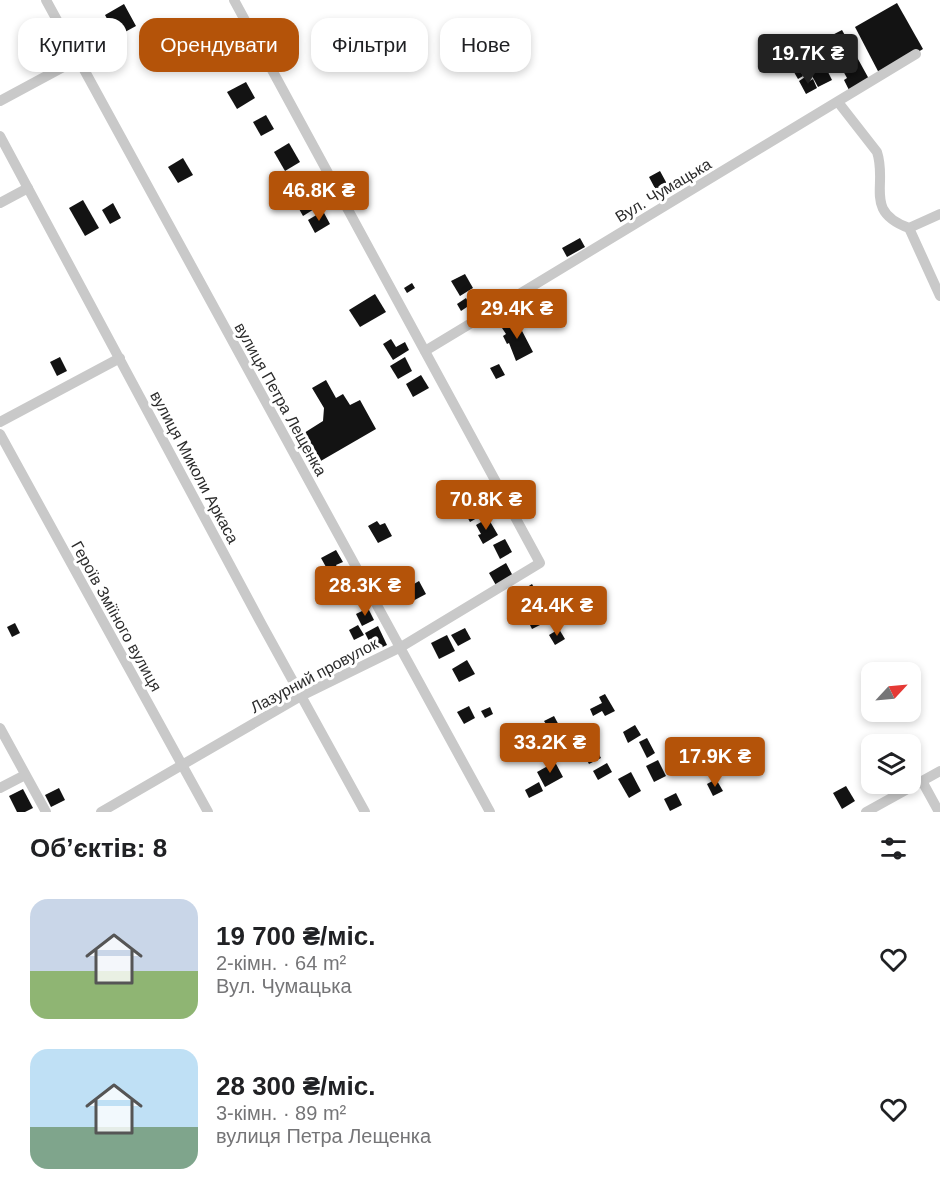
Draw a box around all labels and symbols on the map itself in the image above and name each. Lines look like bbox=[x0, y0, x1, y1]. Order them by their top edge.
pin: 19.7K ₴ bbox=[753, 34, 863, 85]
street label: Вул. Чумацька bbox=[612, 155, 714, 226]
pin: 46.8K ₴ bbox=[264, 171, 374, 222]
pin: 29.4K ₴ bbox=[462, 289, 572, 340]
street label: вулиця Петра Лещенка bbox=[231, 320, 330, 479]
street label: вулиця Миколи Аркаса bbox=[147, 388, 242, 546]
pin: 70.8K ₴ bbox=[431, 480, 541, 531]
street label: Героїв Зміїного вулиця bbox=[68, 538, 165, 694]
pin: 28.3K ₴ bbox=[310, 566, 420, 617]
pin: 24.4K ₴ bbox=[502, 586, 612, 637]
street label: Лазурний провулок bbox=[248, 634, 382, 716]
north arrow bbox=[861, 662, 921, 722]
pin: 33.2K ₴ bbox=[495, 723, 605, 774]
pin: 17.9K ₴ bbox=[660, 737, 770, 788]

